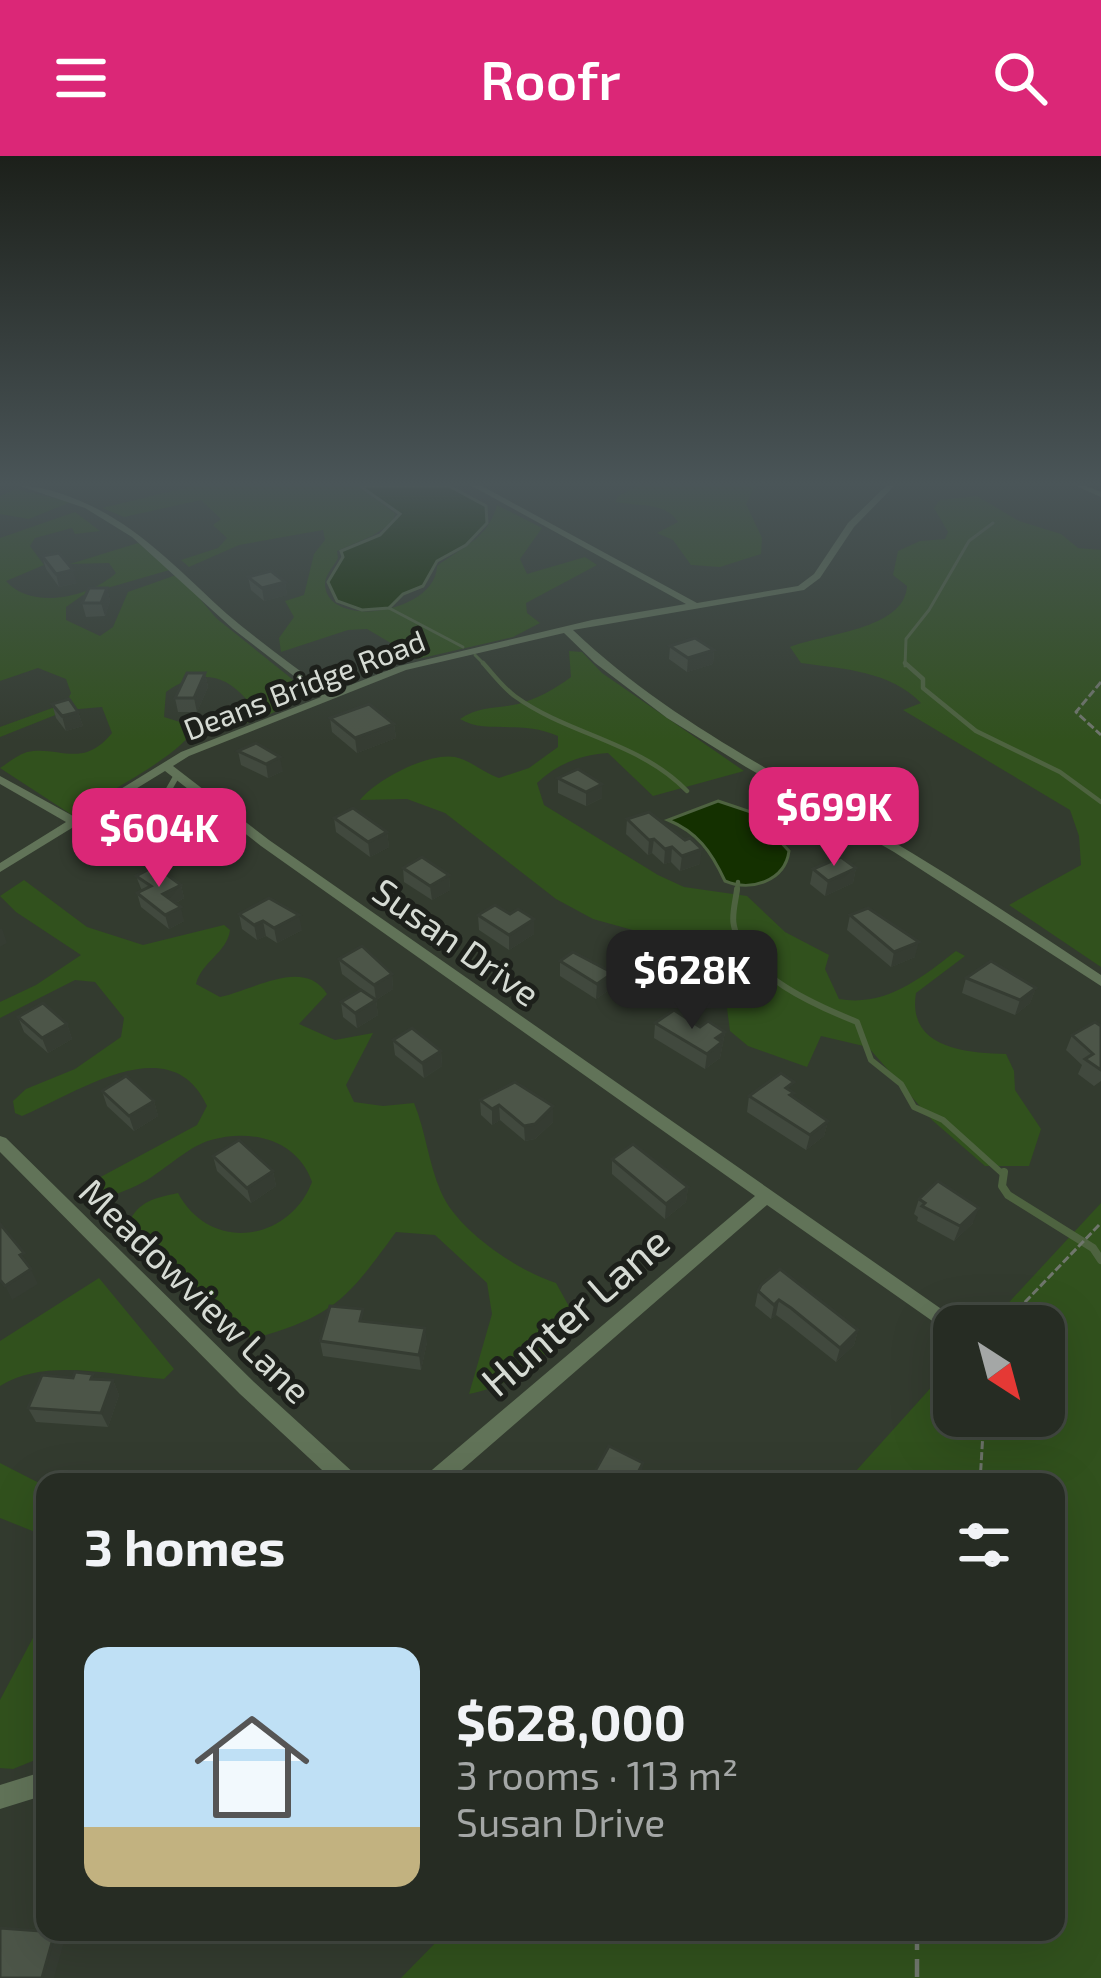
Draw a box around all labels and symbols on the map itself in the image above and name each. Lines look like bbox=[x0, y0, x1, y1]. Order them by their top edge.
street label: Deans Bridge Road bbox=[178, 621, 430, 747]
pin: $699K bbox=[750, 767, 918, 869]
pin: $604K bbox=[75, 788, 243, 890]
street label: Susan Drive bbox=[366, 868, 548, 1014]
pin: $628K bbox=[608, 930, 776, 1032]
street label: Meadowview Lane bbox=[72, 1169, 320, 1411]
street label: Hunter Lane bbox=[470, 1215, 678, 1405]
north arrow bbox=[933, 1305, 1065, 1437]

